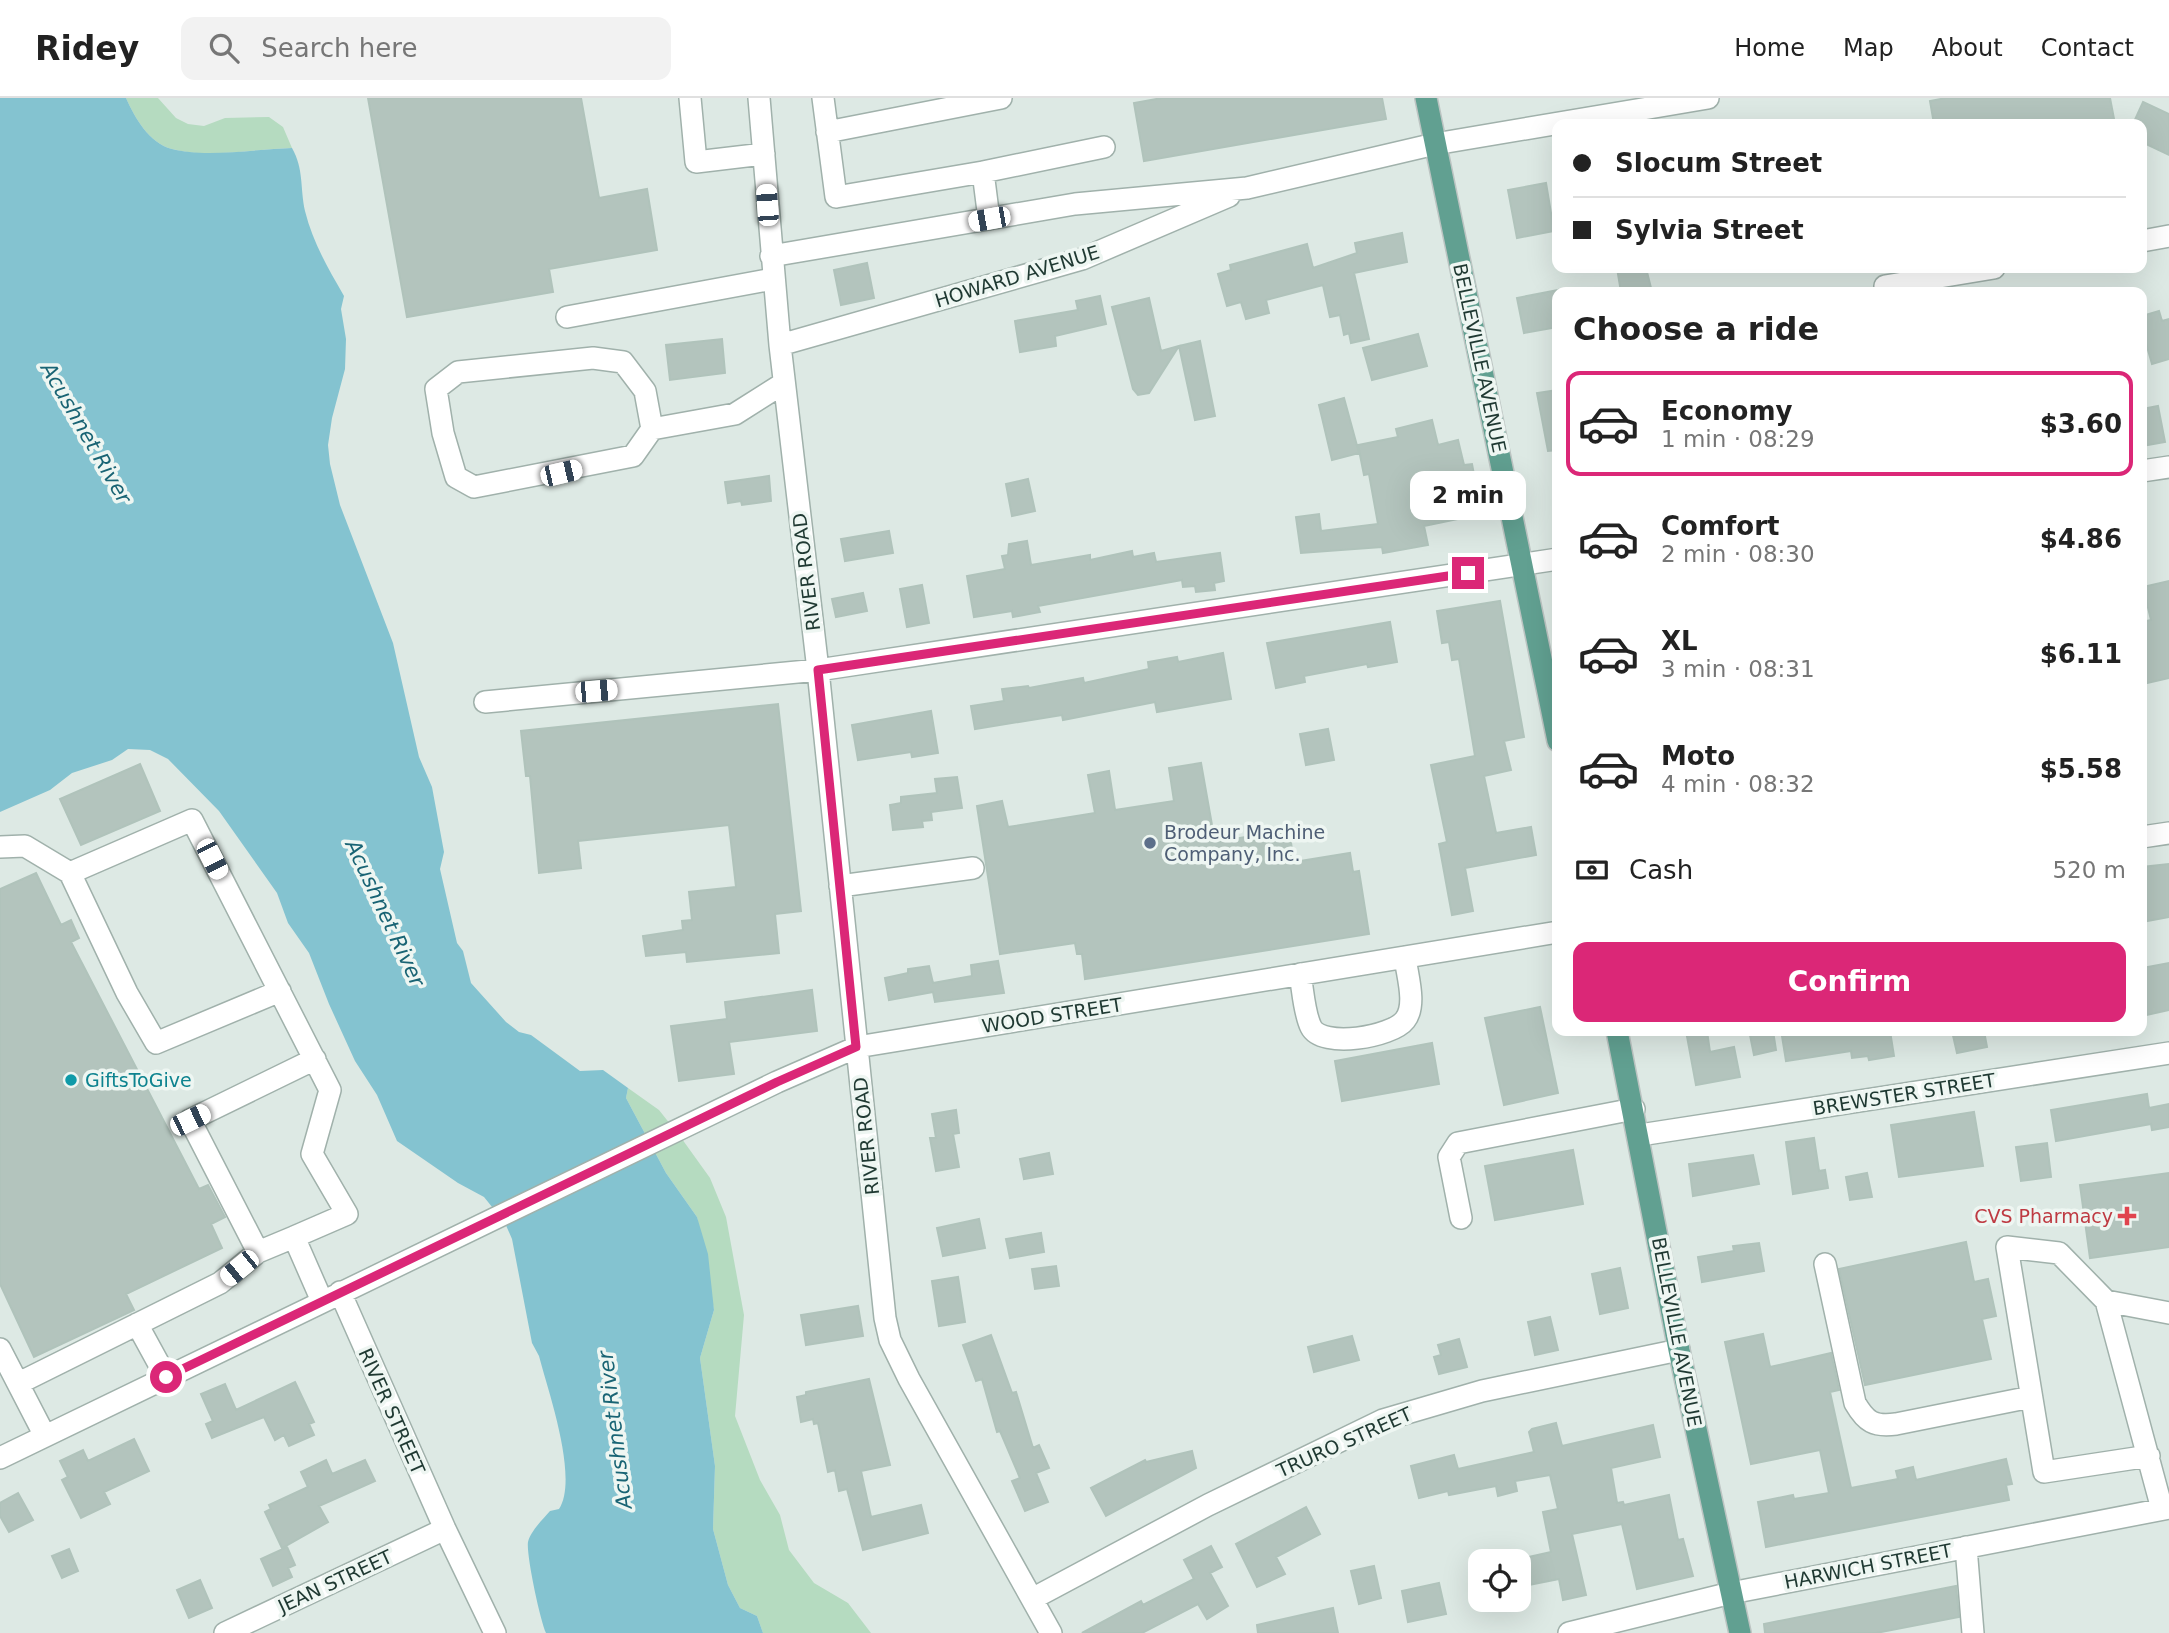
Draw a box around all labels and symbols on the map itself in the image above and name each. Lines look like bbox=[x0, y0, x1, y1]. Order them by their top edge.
car bbox=[756, 183, 779, 227]
car bbox=[967, 205, 1012, 233]
street label: HOWARD AVENUE bbox=[932, 241, 1102, 311]
street label: BELLEVILLE AVENUE bbox=[1449, 261, 1511, 455]
water label: Acushnet River bbox=[35, 356, 137, 509]
car bbox=[539, 458, 584, 488]
callout: 2 min bbox=[1410, 472, 1526, 520]
street label: RIVER ROAD bbox=[788, 512, 824, 632]
route end bbox=[1452, 557, 1484, 589]
car bbox=[575, 679, 618, 703]
place label: Brodeur Machine Company, Inc. bbox=[1164, 821, 1325, 865]
water label: Acushnet River bbox=[340, 834, 430, 991]
marker: Brodeur Machine Company, Inc. bbox=[1142, 835, 1158, 851]
car bbox=[194, 836, 231, 882]
street label: WOOD STREET bbox=[980, 993, 1124, 1037]
place label: GiftsToGive bbox=[85, 1069, 192, 1091]
street label: BREWSTER STREET bbox=[1811, 1069, 1997, 1119]
marker: GiftsToGive bbox=[63, 1072, 79, 1088]
street label: RIVER ROAD bbox=[849, 1076, 883, 1196]
car bbox=[167, 1101, 214, 1139]
place label: CVS Pharmacy bbox=[1974, 1205, 2113, 1227]
marker: CVS Pharmacy bbox=[2119, 1208, 2135, 1224]
street label: BELLEVILLE AVENUE bbox=[1648, 1235, 1706, 1429]
car bbox=[217, 1247, 262, 1289]
street label: RIVER STREET bbox=[354, 1345, 430, 1478]
water label: Acushnet River bbox=[593, 1348, 637, 1512]
route start bbox=[150, 1361, 182, 1393]
street label: TRURO STREET bbox=[1272, 1402, 1415, 1482]
street label: HARWICH STREET bbox=[1782, 1539, 1954, 1593]
street label: JEAN STREET bbox=[274, 1545, 396, 1617]

